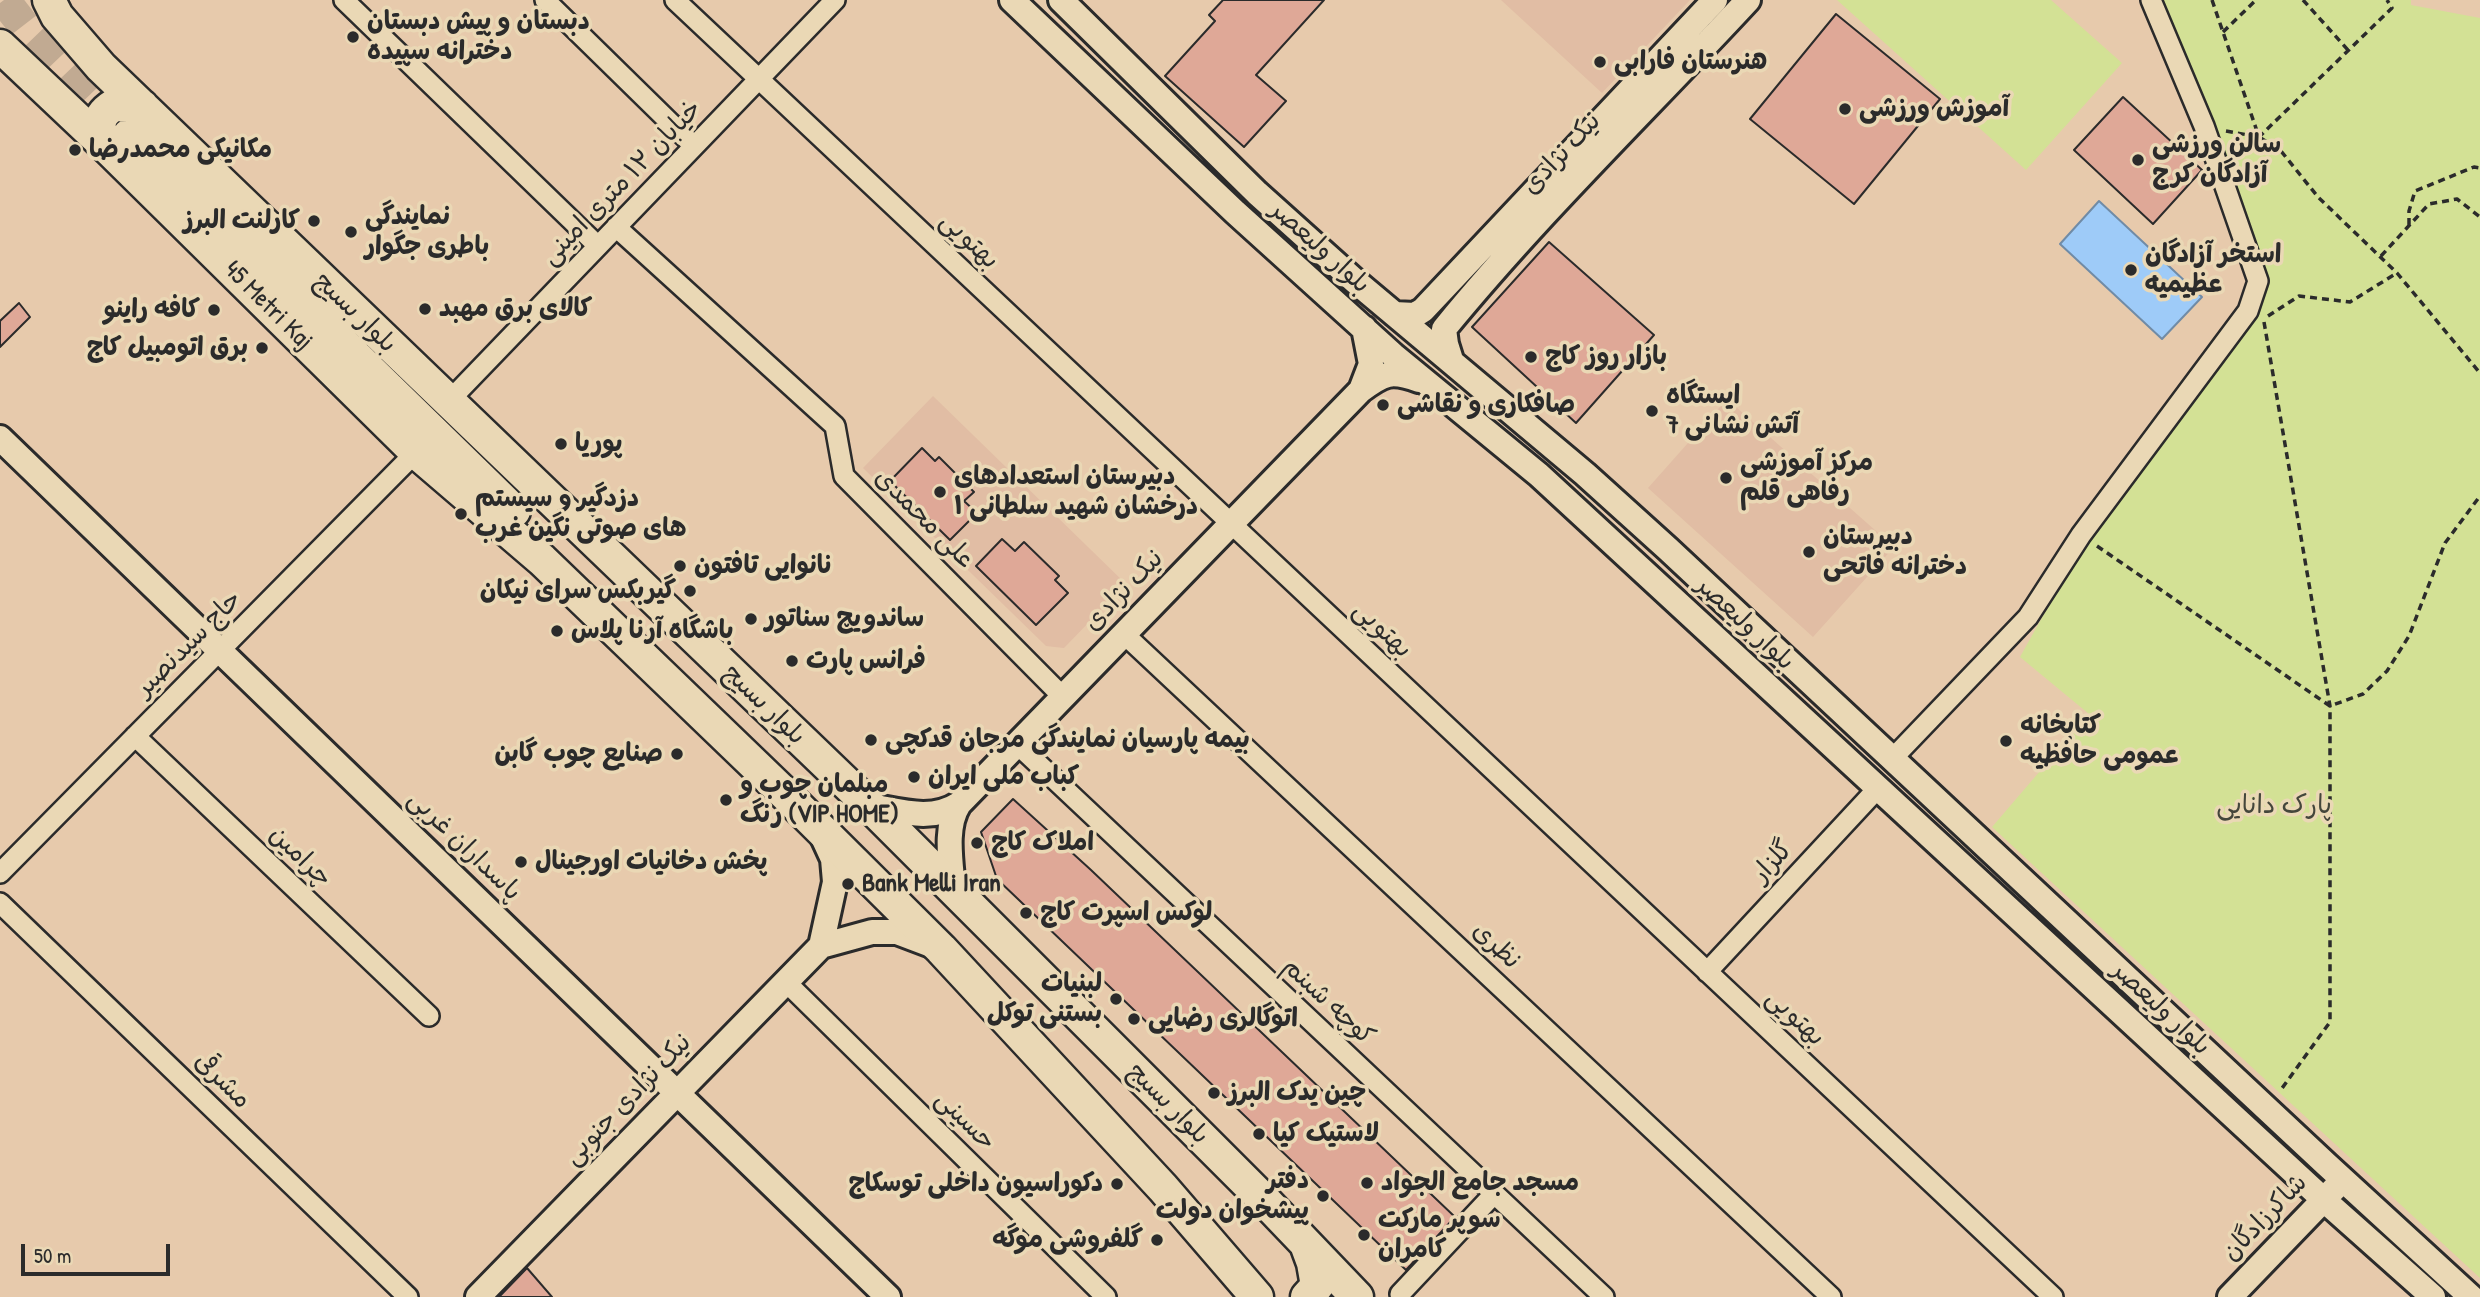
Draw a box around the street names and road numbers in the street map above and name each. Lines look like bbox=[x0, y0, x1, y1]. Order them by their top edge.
street label: خیابان ۱۲ متری امینی bbox=[535, 94, 709, 272]
street label: نیک نژادی bbox=[1516, 106, 1608, 202]
street label: بلوار ولیعصر bbox=[1264, 195, 1376, 301]
street label: بهتویی bbox=[933, 206, 1005, 276]
street label: 45 Metri Kaj bbox=[217, 255, 319, 357]
street label: بلوار بسیج bbox=[307, 266, 403, 360]
street label: علی محمدی bbox=[867, 462, 981, 576]
street label: نیک نژادی bbox=[1078, 544, 1170, 638]
street label: بلوار ولیعصر bbox=[1689, 571, 1801, 677]
street label: حاج سیدنصیر bbox=[129, 584, 249, 704]
street label: بهتویی bbox=[1346, 595, 1418, 665]
street label: بلوار بسیج bbox=[716, 658, 812, 752]
street label: پاسداران غربی bbox=[401, 784, 527, 908]
street label: چرامین bbox=[262, 820, 338, 894]
street label: گلزار bbox=[1746, 834, 1800, 890]
street label: نظری bbox=[1465, 916, 1527, 976]
street label: کوچه شبنم bbox=[1275, 952, 1381, 1052]
street label: بلوار ولیعصر bbox=[2105, 956, 2217, 1062]
street label: بهتویی bbox=[1759, 983, 1831, 1053]
street label: نیک نژادی جنوبی bbox=[557, 1028, 699, 1172]
street label: مشرقی bbox=[187, 1046, 257, 1116]
street label: بلوار بسیج bbox=[1121, 1057, 1215, 1151]
street label: حسینی bbox=[928, 1084, 1002, 1158]
street label: شاکرزادگان bbox=[2216, 1168, 2314, 1268]

